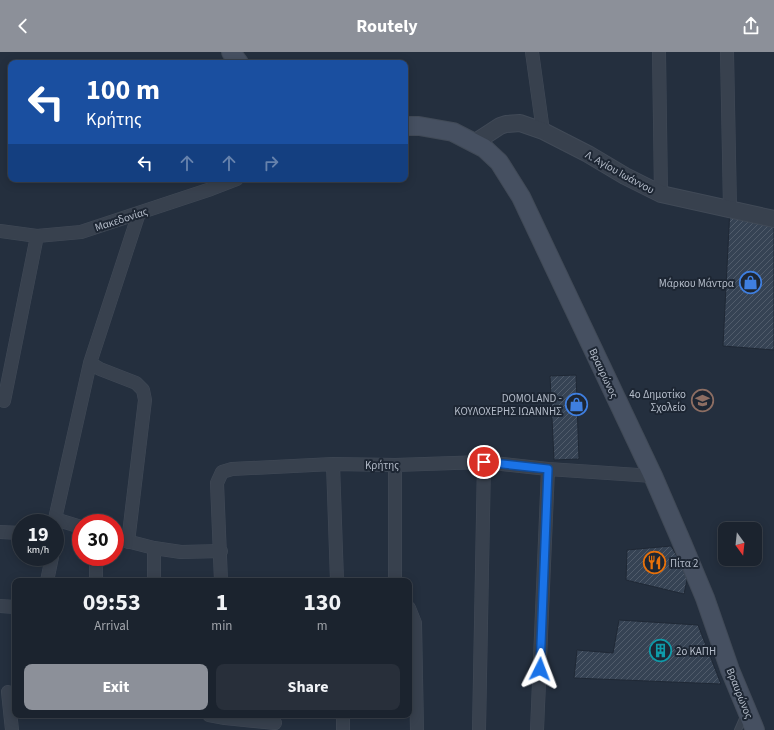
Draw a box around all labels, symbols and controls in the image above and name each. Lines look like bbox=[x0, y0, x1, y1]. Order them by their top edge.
text: Routely bbox=[356, 14, 418, 39]
icon: back bbox=[12, 15, 34, 37]
icon: share bbox=[740, 15, 762, 37]
text: 100 m bbox=[86, 70, 160, 110]
icon: left bbox=[20, 76, 72, 128]
text: Κρήτης bbox=[86, 107, 142, 132]
street label: Λ. Αγίου Ιωάννου bbox=[583, 147, 657, 198]
icon: left bbox=[134, 152, 156, 174]
icon: ahead bbox=[176, 152, 198, 174]
icon: ahead bbox=[218, 152, 240, 174]
icon: right bbox=[260, 152, 282, 174]
street label: Μακεδονίας bbox=[93, 204, 150, 235]
shop icon: Μάρκου Μάντρα bbox=[737, 270, 763, 296]
place label: Μάρκου Μάντρα bbox=[659, 276, 734, 291]
street label: Βραυρώνος bbox=[585, 346, 622, 401]
place label: 4ο Δημοτίκο Σχολείο bbox=[629, 387, 686, 415]
school or university icon: 4ο Δημοτίκο Σχολείο bbox=[689, 387, 715, 413]
place label: DOMOLAND - ΚΟΥΛΟΧΕΡΗΣ ΙΩΑΝΝΗΣ bbox=[454, 391, 562, 419]
shop icon: DOMOLAND - ΚΟΥΛΟΧΕΡΗΣ ΙΩΑΝΝΗΣ bbox=[564, 391, 590, 417]
pin bbox=[467, 445, 501, 479]
icon: arrive bbox=[473, 451, 495, 473]
street label: Κρήτης bbox=[365, 458, 399, 473]
speed limit sign: 30 bbox=[72, 514, 124, 566]
text: 19 bbox=[27, 521, 49, 549]
north arrow bbox=[718, 522, 762, 566]
map controls bbox=[718, 522, 762, 566]
text: km/h bbox=[27, 543, 49, 557]
restaurant icon: Πίτα 2 bbox=[641, 550, 667, 576]
place label: Πίτα 2 bbox=[670, 556, 698, 571]
text: 09:53 bbox=[83, 585, 141, 620]
text: 1 bbox=[216, 585, 228, 620]
text: 130 bbox=[303, 585, 341, 620]
text: Arrival bbox=[94, 617, 129, 635]
text: min bbox=[211, 617, 232, 635]
text: m bbox=[317, 617, 328, 635]
building icon: 2ο ΚΑΠΗ bbox=[648, 638, 674, 664]
place label: 2ο ΚΑΠΗ bbox=[676, 644, 716, 659]
position arrow bbox=[519, 648, 561, 690]
button: Exit bbox=[24, 664, 208, 710]
button: Share bbox=[216, 664, 400, 710]
street label: Βραυρώνος bbox=[723, 666, 757, 721]

